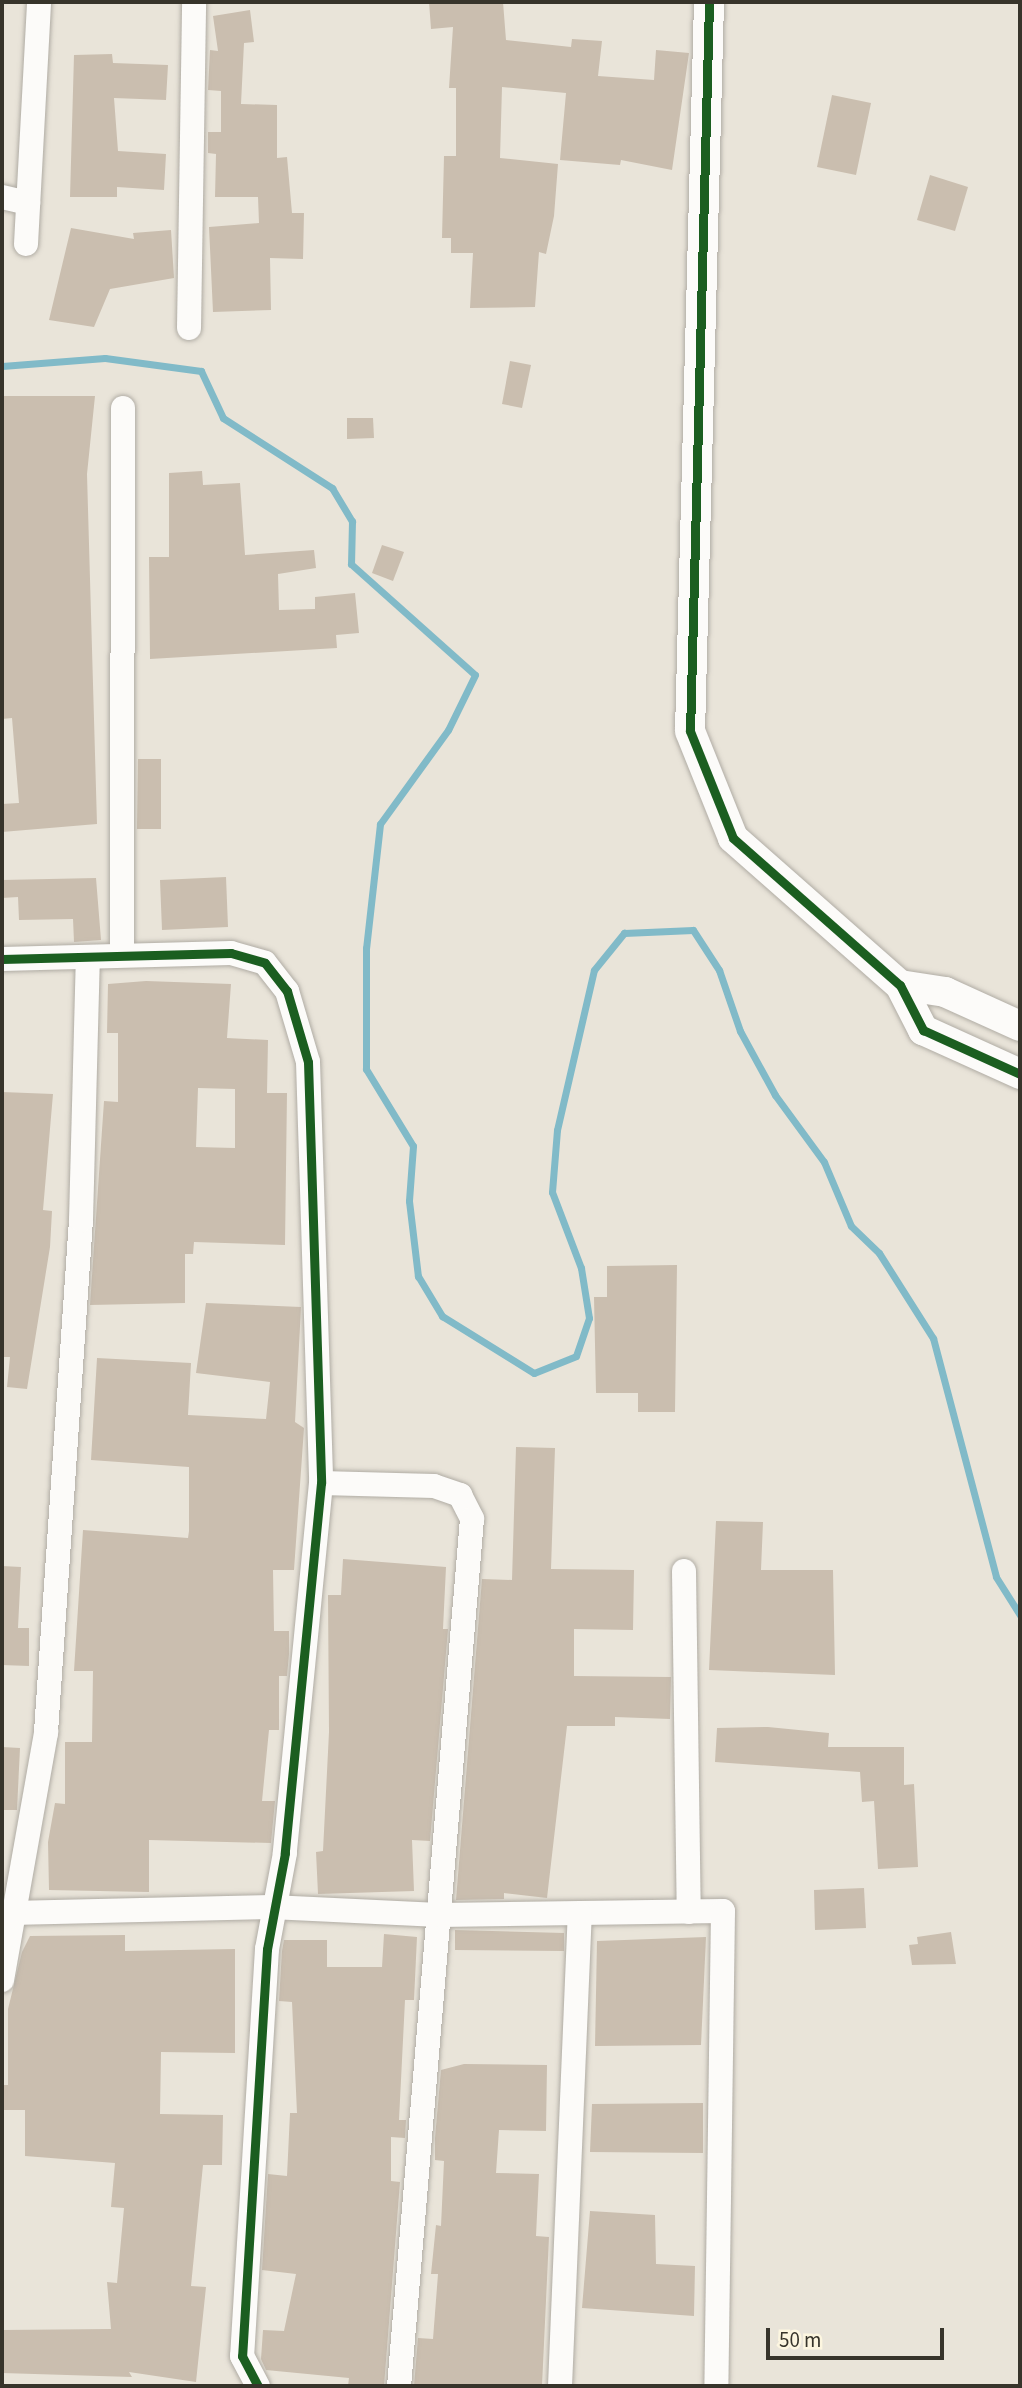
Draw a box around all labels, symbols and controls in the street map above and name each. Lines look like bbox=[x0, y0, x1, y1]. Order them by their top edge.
scale bar bbox=[770, 2314, 948, 2358]
text: 50 m bbox=[779, 2325, 821, 2355]

